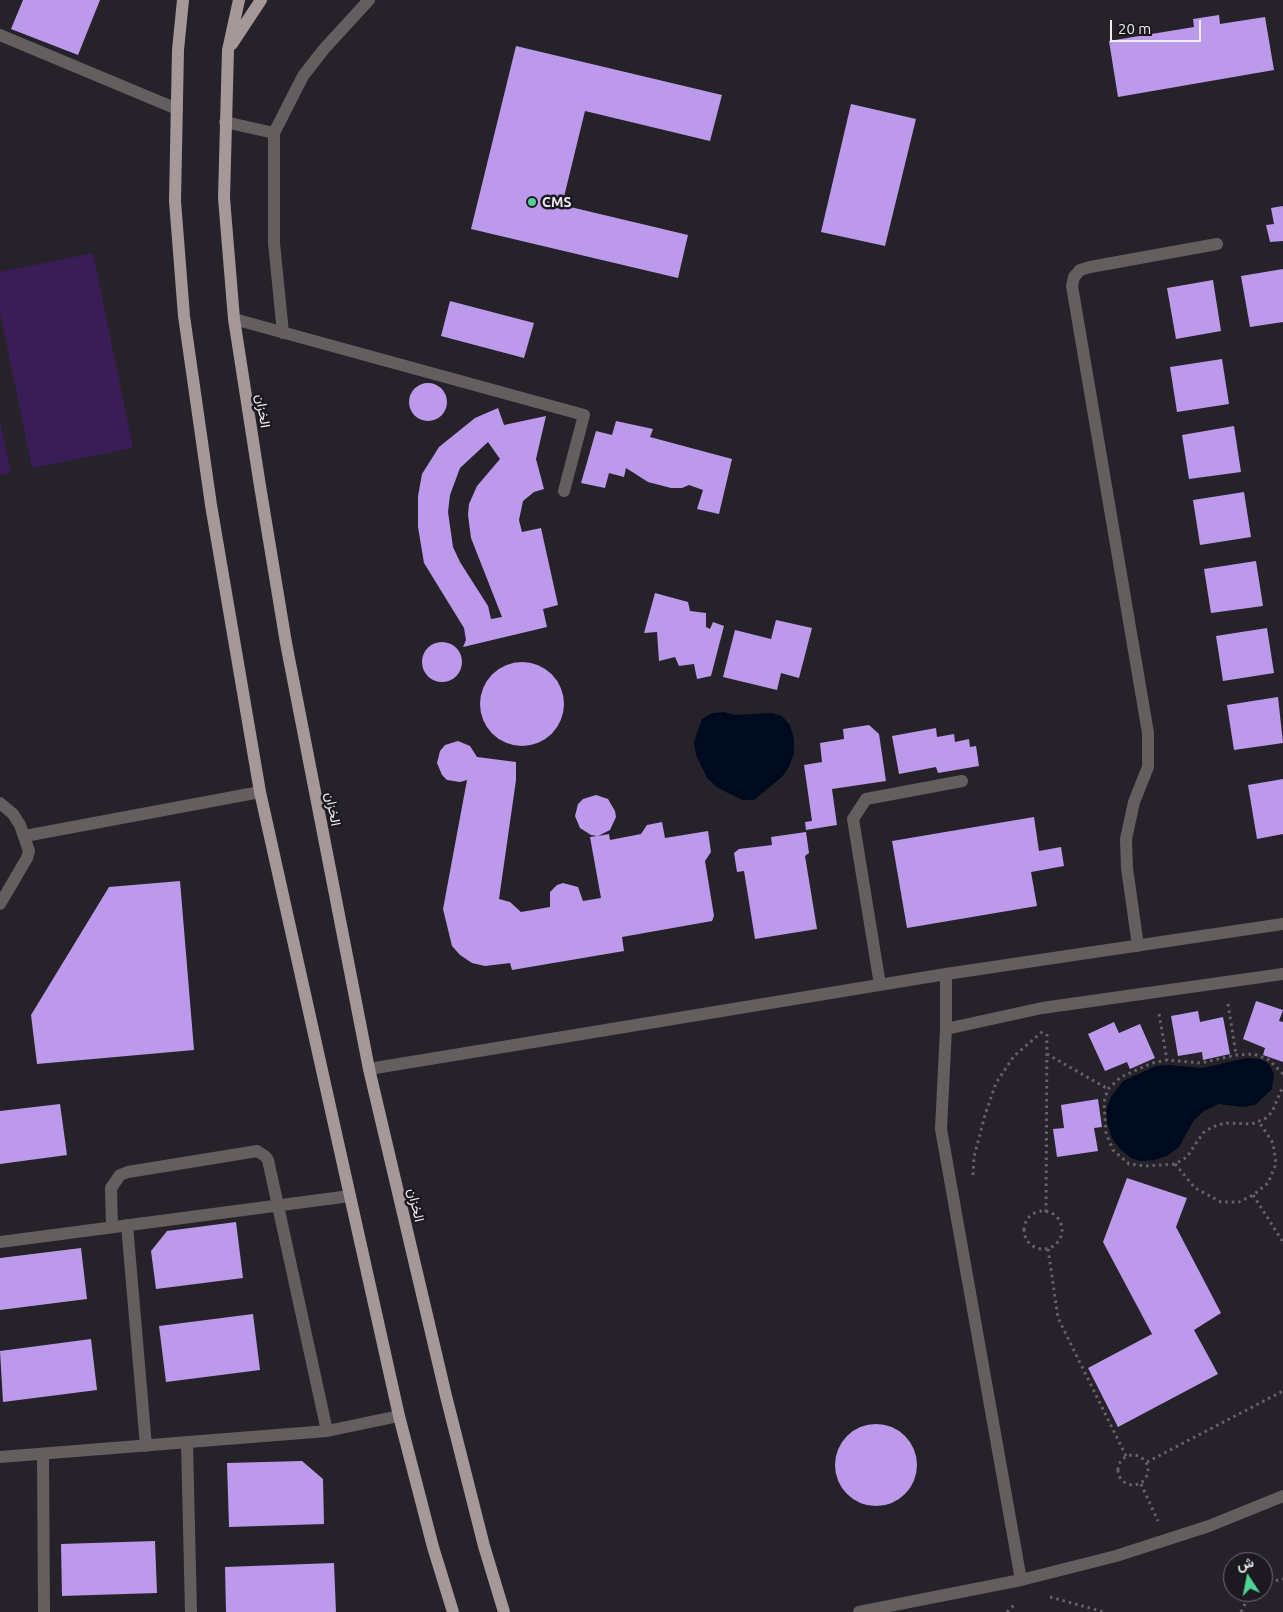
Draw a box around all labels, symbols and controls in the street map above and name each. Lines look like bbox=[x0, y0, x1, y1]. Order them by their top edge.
scale bar bbox=[1113, 10, 1204, 42]
text: 20 m bbox=[1118, 20, 1151, 37]
place label: CMS bbox=[542, 194, 571, 210]
marker: CMS bbox=[526, 196, 538, 208]
street label: الخزان bbox=[252, 393, 274, 429]
street label: الخزان bbox=[322, 791, 344, 827]
street label: الخزان bbox=[404, 1187, 428, 1223]
north arrow bbox=[1223, 1552, 1273, 1602]
text: ش bbox=[1236, 1554, 1255, 1573]

